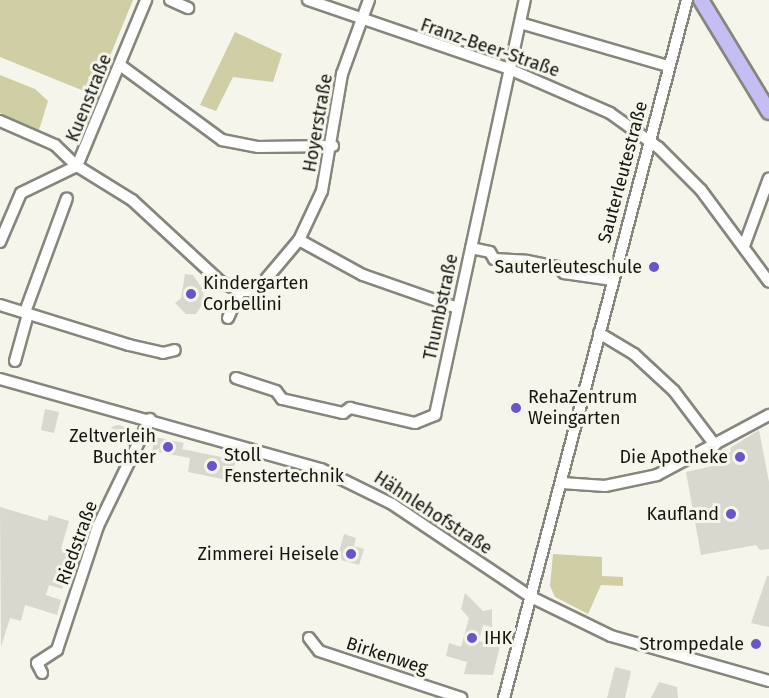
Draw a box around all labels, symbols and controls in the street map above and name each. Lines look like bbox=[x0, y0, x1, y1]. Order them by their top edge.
street label: Franz-Beer-Straße bbox=[418, 14, 562, 82]
street label: Kuenstraße bbox=[62, 51, 116, 145]
street label: Hoyerstraße bbox=[299, 72, 337, 174]
street label: Sauterleutestraße bbox=[594, 99, 652, 245]
street label: Thumbstraße bbox=[419, 252, 463, 362]
place label: Sauterleuteschule bbox=[494, 256, 642, 278]
marker: Sauterleuteschule bbox=[647, 260, 661, 274]
place label: Kindergarten Corbellini bbox=[203, 273, 309, 316]
marker: Kindergarten Corbellini bbox=[184, 287, 198, 301]
place label: RehaZentrum Weingarten bbox=[528, 387, 637, 430]
marker: RehaZentrum Weingarten bbox=[509, 401, 523, 415]
place label: Zeltverleih Buchter bbox=[69, 426, 156, 468]
marker: Zeltverleih Buchter bbox=[161, 440, 175, 454]
place label: Stoll Fenstertechnik bbox=[224, 445, 344, 488]
place label: Die Apotheke bbox=[620, 446, 728, 468]
marker: Die Apotheke bbox=[733, 450, 747, 464]
marker: Stoll Fenstertechnik bbox=[205, 459, 219, 473]
street label: Hähnlehofstraße bbox=[370, 467, 496, 559]
street label: Riedstraße bbox=[52, 498, 102, 588]
place label: Kaufland bbox=[647, 503, 719, 525]
marker: Kaufland bbox=[724, 507, 738, 521]
place label: Zimmerei Heisele bbox=[197, 543, 339, 565]
marker: Zimmerei Heisele bbox=[344, 547, 358, 561]
place label: IHK bbox=[484, 627, 512, 649]
marker: IHK bbox=[465, 631, 479, 645]
street label: Birkenweg bbox=[344, 633, 430, 679]
place label: Strompedale bbox=[639, 633, 744, 655]
marker: Strompedale bbox=[749, 637, 763, 651]

